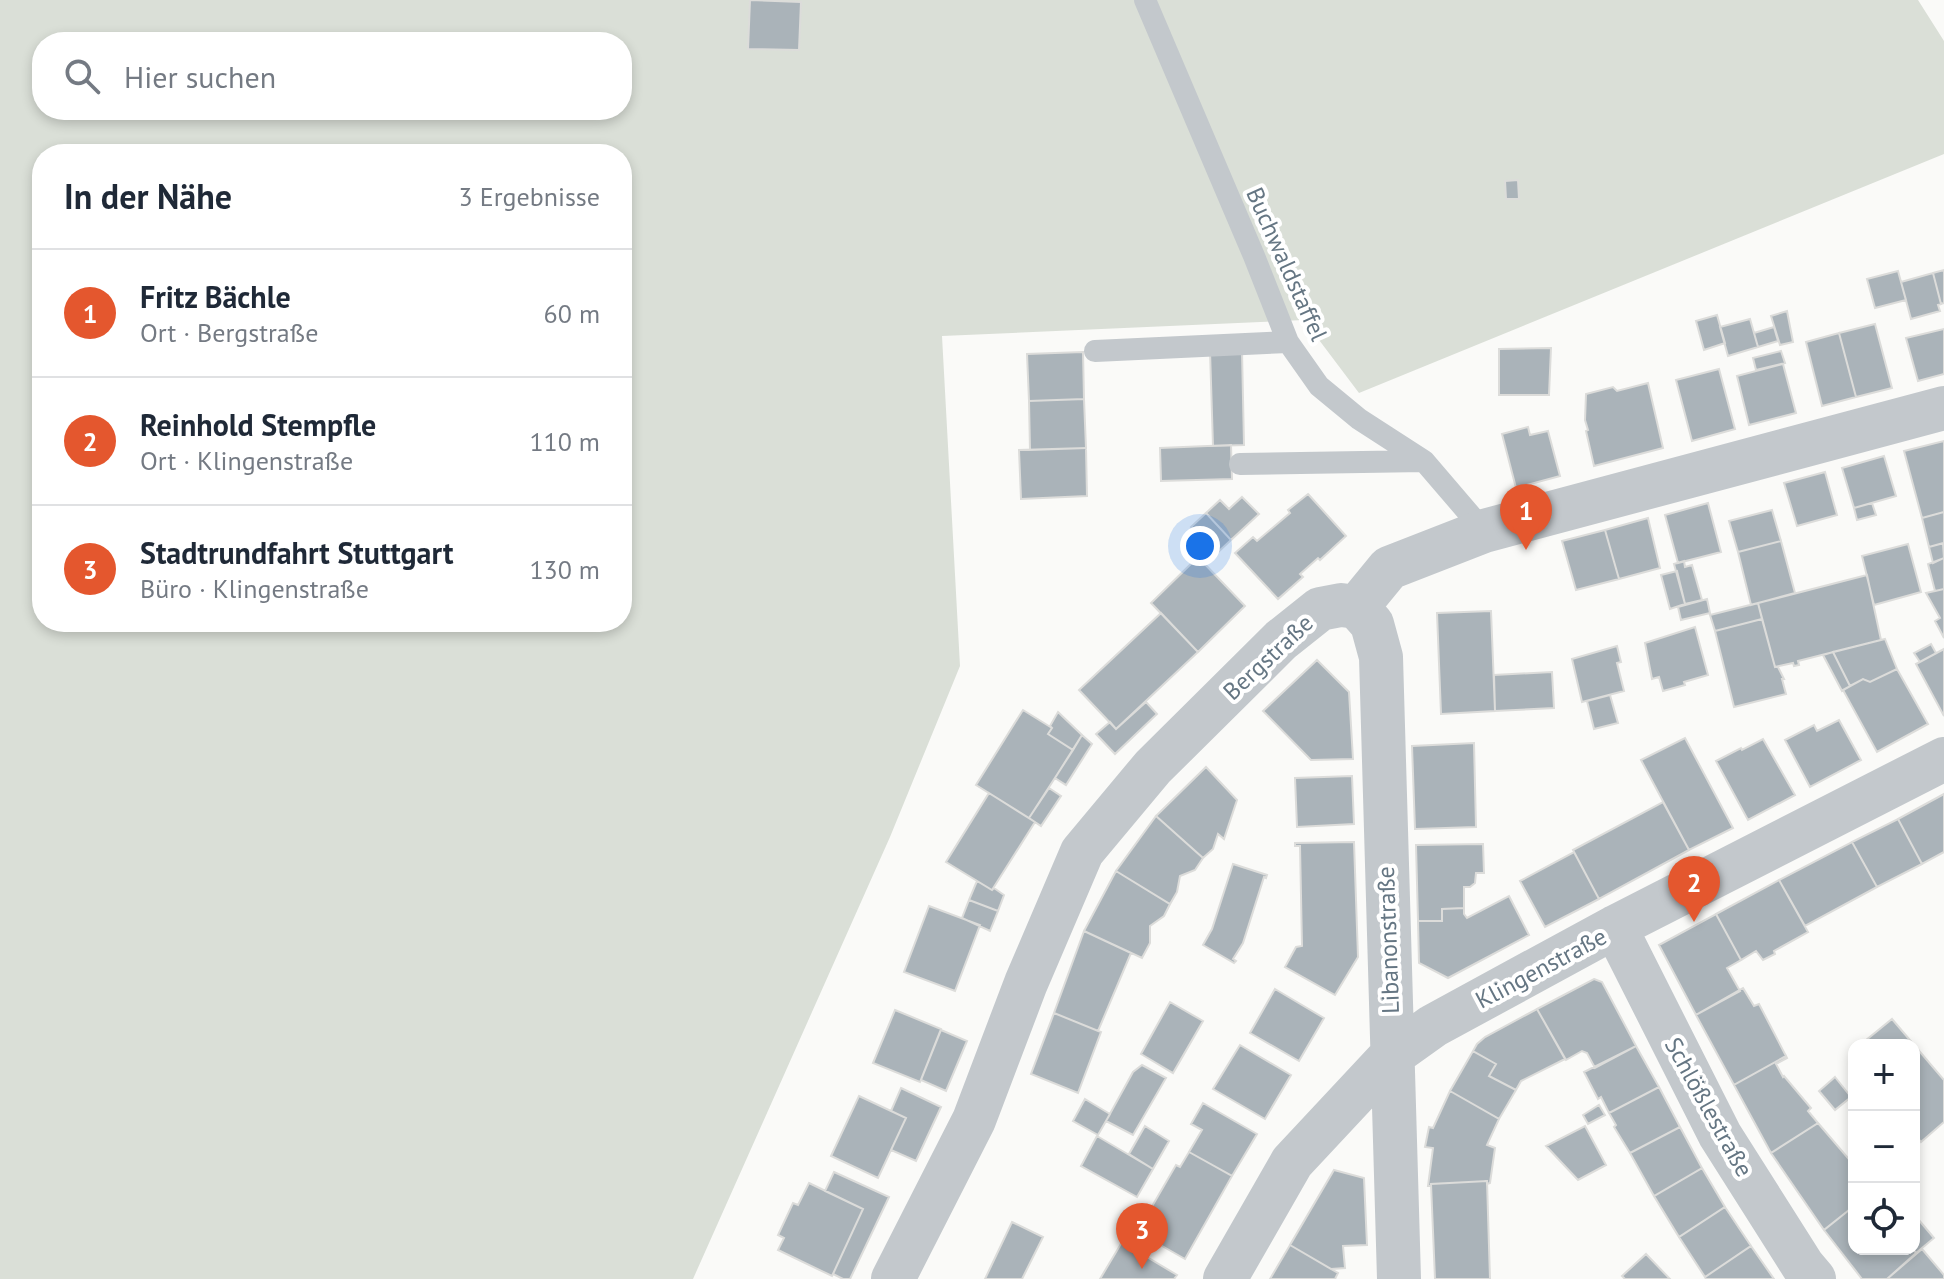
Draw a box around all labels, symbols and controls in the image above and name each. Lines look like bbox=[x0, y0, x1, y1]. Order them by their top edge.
search box bbox=[32, 32, 632, 120]
icon: search bbox=[60, 54, 104, 98]
text: Hier suchen bbox=[124, 57, 276, 96]
text: In der Nähe bbox=[64, 174, 232, 218]
text: 3 Ergebnisse bbox=[459, 180, 600, 213]
street label: Buchwaldstaffel bbox=[1239, 182, 1335, 346]
text: Fritz Bächle bbox=[140, 277, 291, 316]
text: 1 bbox=[83, 297, 97, 330]
text: 60 m bbox=[544, 297, 600, 330]
text: Ort · Bergstraße bbox=[140, 316, 318, 349]
text: Reinhold Stempfle bbox=[140, 405, 376, 444]
text: 2 bbox=[83, 425, 97, 458]
text: 110 m bbox=[529, 425, 600, 458]
text: Ort · Klingenstraße bbox=[140, 444, 353, 477]
pin: 1 bbox=[1500, 484, 1552, 550]
your location bbox=[1180, 526, 1220, 566]
text: Stadtrundfahrt Stuttgart bbox=[140, 533, 453, 572]
text: 3 bbox=[83, 553, 97, 586]
text: 130 m bbox=[529, 553, 600, 586]
text: Büro · Klingenstraße bbox=[140, 572, 369, 605]
street label: Bergstraße bbox=[1216, 607, 1320, 707]
pin: 2 bbox=[1668, 856, 1720, 922]
street label: Libanonstraße bbox=[1370, 866, 1406, 1014]
street label: Klingenstraße bbox=[1470, 920, 1612, 1016]
street label: Schlößlestraße bbox=[1658, 1032, 1760, 1182]
map controls bbox=[1848, 1039, 1920, 1255]
button: + bbox=[1848, 1039, 1920, 1111]
button: − bbox=[1848, 1111, 1920, 1183]
button: locate bbox=[1848, 1183, 1920, 1255]
pin: 3 bbox=[1116, 1203, 1168, 1269]

